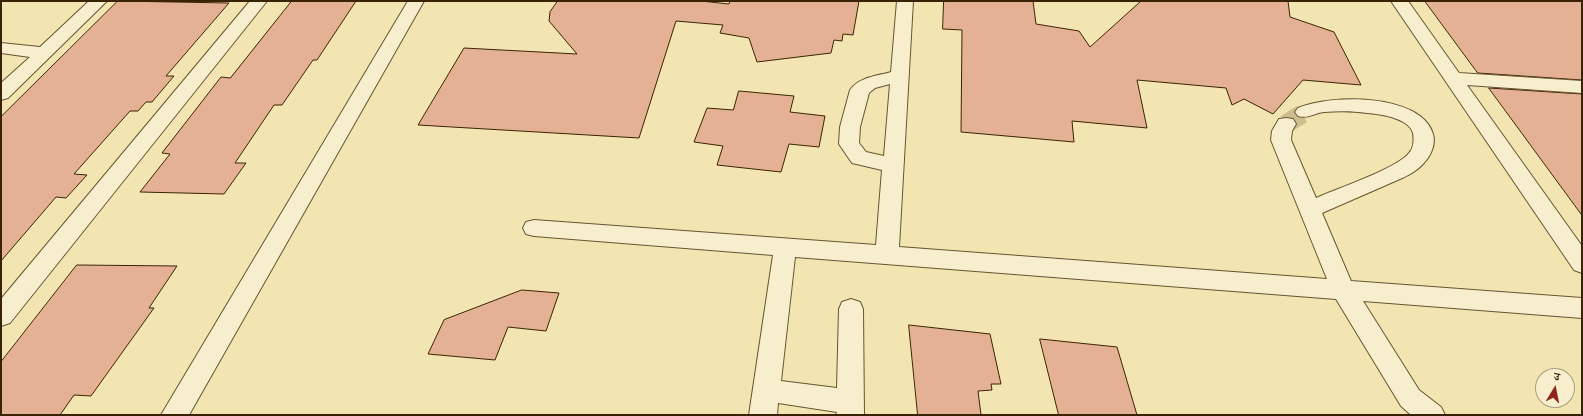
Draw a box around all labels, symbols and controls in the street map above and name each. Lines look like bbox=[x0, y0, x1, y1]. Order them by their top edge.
north arrow bbox=[1535, 368, 1575, 408]
text: उ bbox=[1553, 370, 1561, 384]

